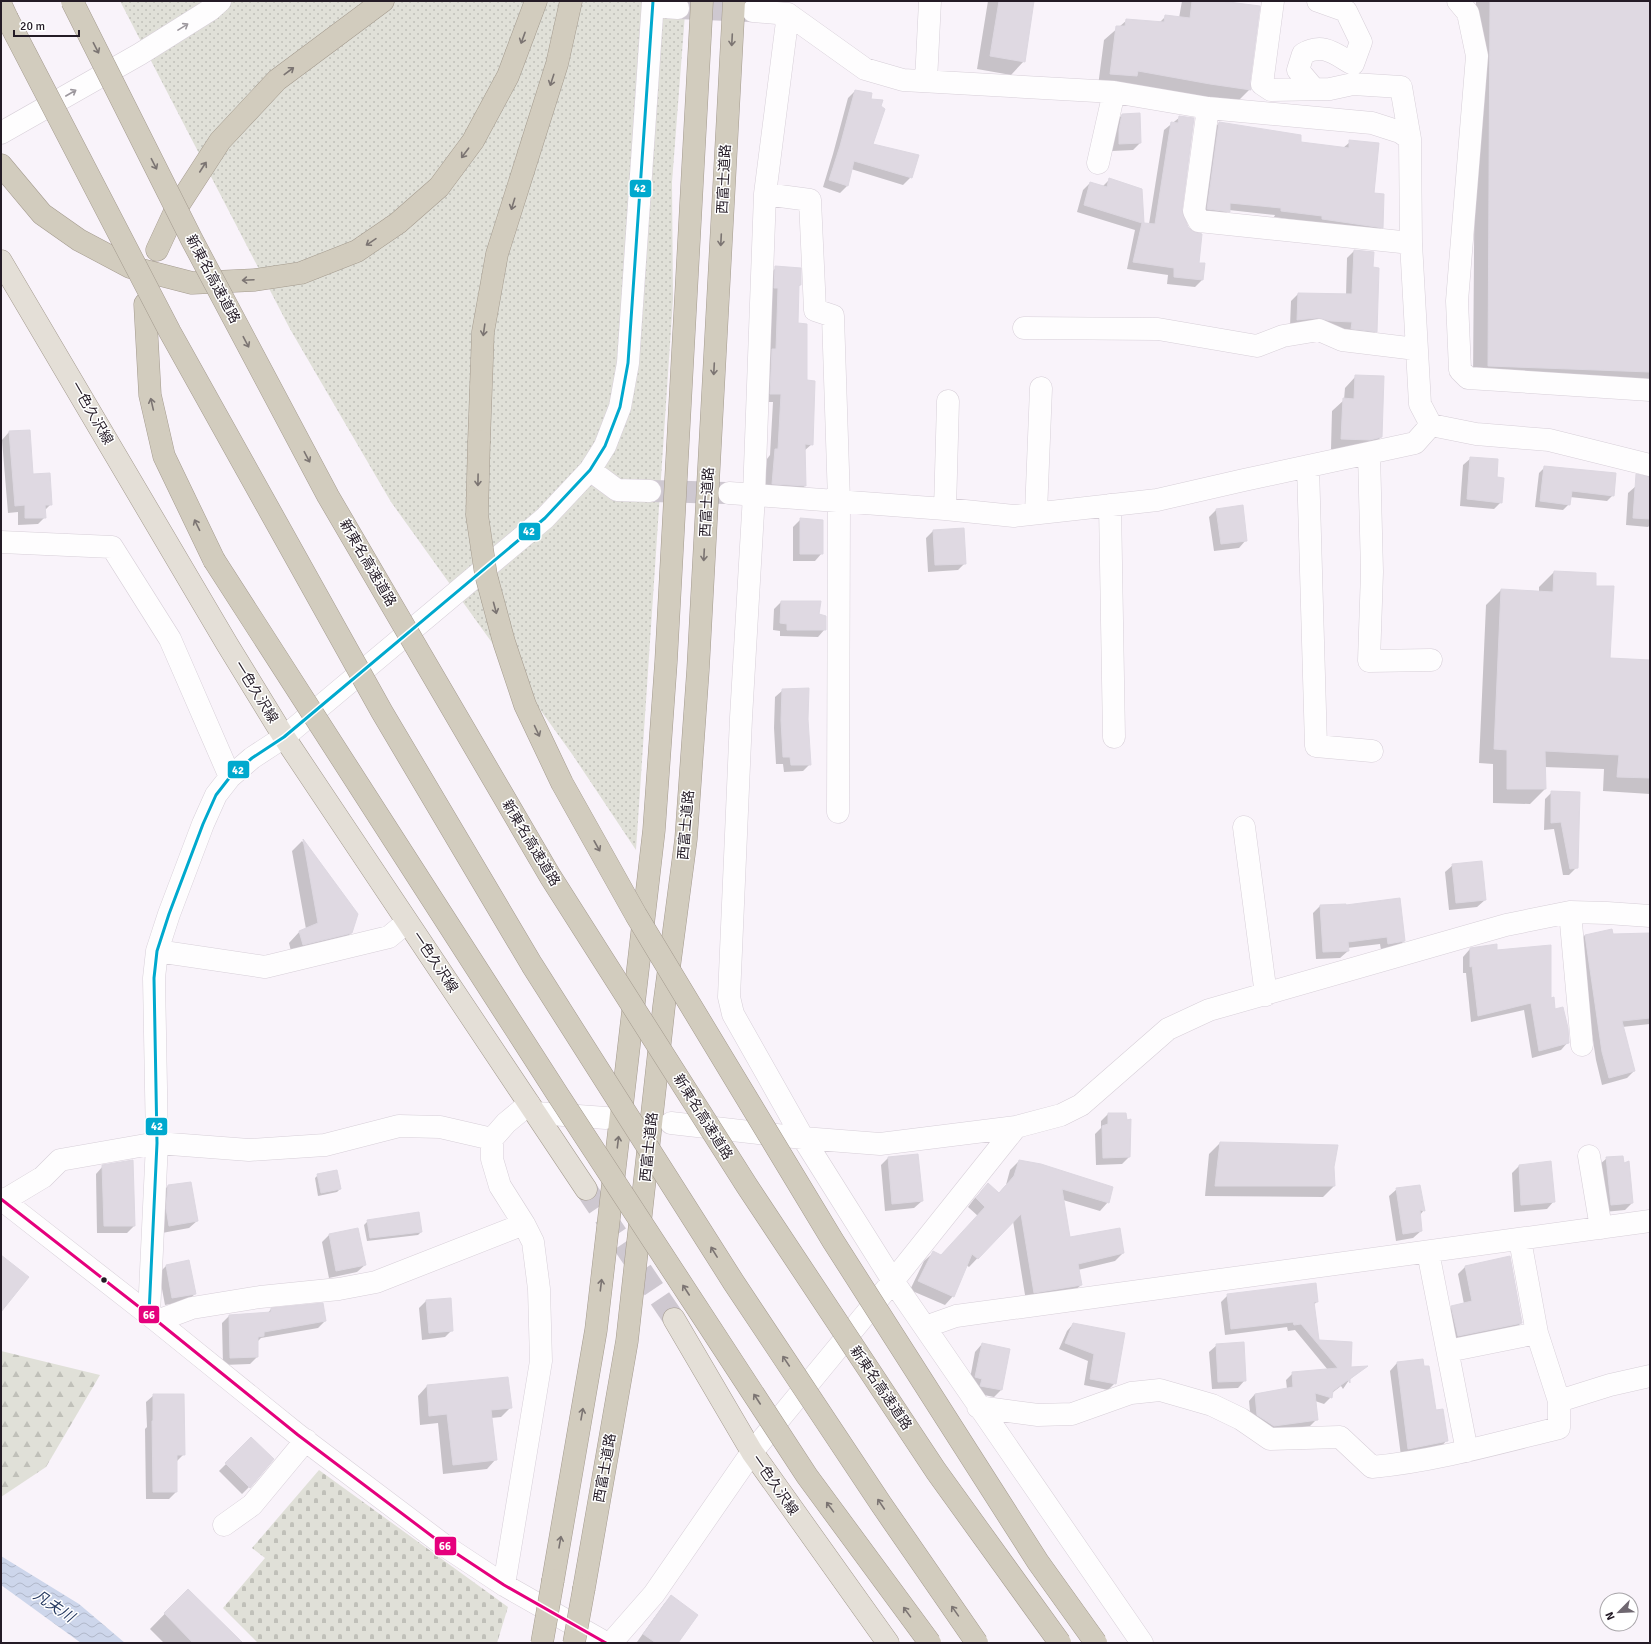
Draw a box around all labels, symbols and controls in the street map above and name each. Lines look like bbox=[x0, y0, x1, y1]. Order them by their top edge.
scale bar bbox=[14, 12, 79, 38]
text: 20 m bbox=[20, 19, 45, 34]
one-way arrow bbox=[177, 22, 189, 30]
one-way arrow bbox=[518, 31, 526, 43]
one-way arrow bbox=[728, 33, 735, 46]
one-way arrow bbox=[93, 42, 100, 54]
one-way arrow bbox=[284, 67, 295, 75]
one-way arrow bbox=[548, 73, 555, 86]
one-way arrow bbox=[65, 89, 77, 97]
street label: 西富士道路 bbox=[714, 144, 734, 214]
one-way arrow bbox=[460, 148, 469, 159]
one-way arrow bbox=[151, 158, 158, 170]
one-way arrow bbox=[199, 162, 207, 173]
line badge: 42 bbox=[629, 179, 652, 198]
text: 42 bbox=[634, 182, 646, 195]
one-way arrow bbox=[509, 197, 516, 210]
street label: 新東名高速道路 bbox=[182, 232, 244, 326]
one-way arrow bbox=[717, 233, 725, 246]
one-way arrow bbox=[365, 238, 377, 246]
one-way arrow bbox=[242, 277, 255, 284]
one-way arrow bbox=[480, 323, 488, 336]
one-way arrow bbox=[243, 336, 251, 348]
one-way arrow bbox=[710, 362, 718, 375]
street label: 一色久沢線 bbox=[67, 378, 117, 448]
one-way arrow bbox=[147, 397, 155, 410]
one-way arrow bbox=[304, 450, 312, 462]
street label: 西富士道路 bbox=[697, 467, 717, 537]
one-way arrow bbox=[474, 473, 482, 486]
street label: 新東名高速道路 bbox=[336, 516, 400, 610]
one-way arrow bbox=[193, 519, 200, 531]
line badge: 42 bbox=[518, 522, 541, 541]
text: 42 bbox=[523, 525, 535, 538]
one-way arrow bbox=[701, 548, 708, 561]
one-way arrow bbox=[492, 601, 499, 614]
street label: 一色久沢線 bbox=[230, 658, 282, 726]
one-way arrow bbox=[534, 724, 541, 736]
line badge: 42 bbox=[227, 760, 250, 779]
text: 42 bbox=[232, 764, 244, 777]
street label: 西富士道路 bbox=[674, 789, 698, 861]
street label: 新東名高速道路 bbox=[498, 797, 564, 889]
one-way arrow bbox=[594, 840, 602, 852]
street label: 一色久沢線 bbox=[408, 928, 462, 996]
street label: 新東名高速道路 bbox=[670, 1071, 736, 1163]
street label: 西富士道路 bbox=[637, 1111, 661, 1183]
line badge: 42 bbox=[145, 1117, 168, 1136]
text: 42 bbox=[151, 1120, 163, 1133]
one-way arrow bbox=[614, 1136, 622, 1149]
one-way arrow bbox=[710, 1247, 719, 1258]
unlabelled marker bbox=[99, 1275, 109, 1285]
one-way arrow bbox=[597, 1279, 605, 1292]
one-way arrow bbox=[682, 1285, 690, 1296]
line badge: 66 bbox=[138, 1305, 160, 1324]
text: 66 bbox=[143, 1309, 155, 1322]
street label: 新東名高速道路 bbox=[847, 1343, 915, 1433]
one-way arrow bbox=[781, 1355, 789, 1367]
one-way arrow bbox=[753, 1394, 761, 1405]
one-way arrow bbox=[578, 1408, 586, 1421]
street label: 西富士道路 bbox=[591, 1432, 619, 1504]
street label: 一色久沢線 bbox=[748, 1451, 802, 1519]
one-way arrow bbox=[877, 1499, 885, 1510]
one-way arrow bbox=[826, 1501, 834, 1512]
line badge: 66 bbox=[434, 1536, 457, 1556]
one-way arrow bbox=[556, 1536, 564, 1549]
text: 66 bbox=[439, 1540, 451, 1553]
water label: 凡夫川 bbox=[30, 1586, 79, 1627]
north arrow bbox=[1599, 1592, 1639, 1632]
one-way arrow bbox=[903, 1606, 911, 1617]
one-way arrow bbox=[951, 1606, 959, 1617]
text: N bbox=[1603, 1610, 1618, 1622]

